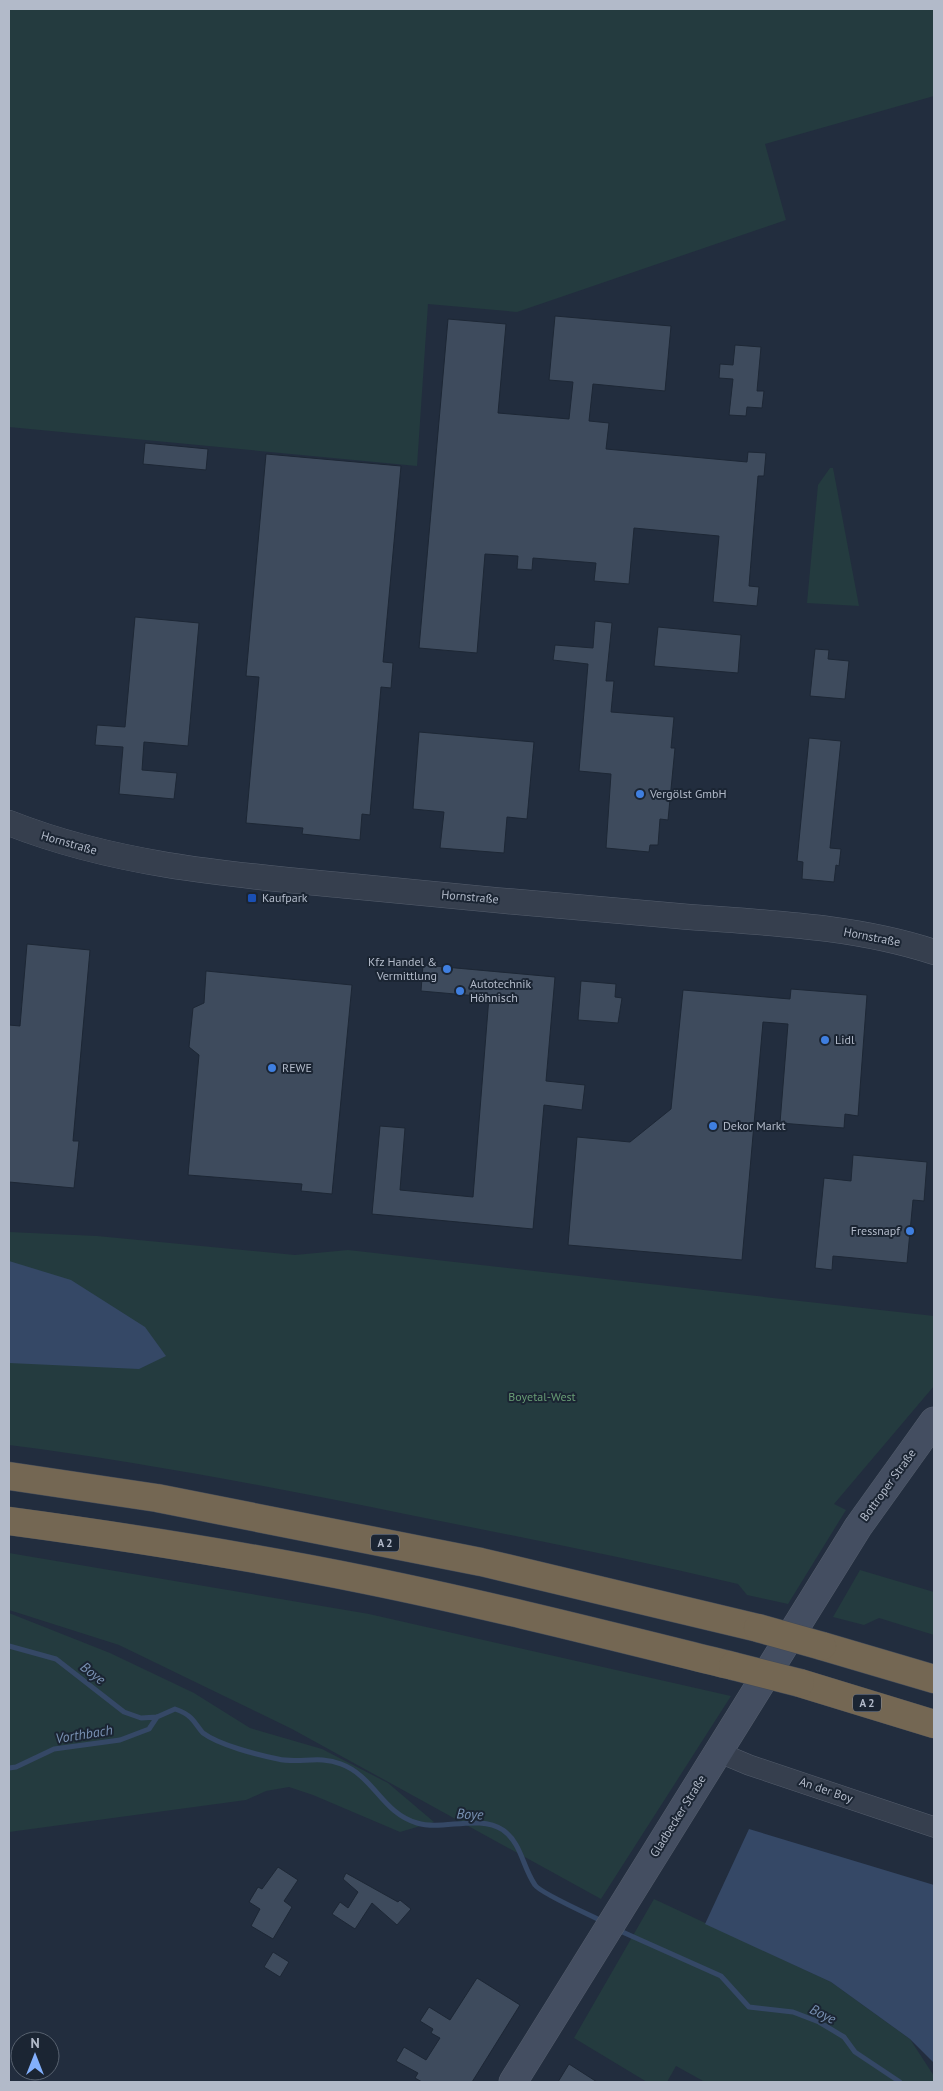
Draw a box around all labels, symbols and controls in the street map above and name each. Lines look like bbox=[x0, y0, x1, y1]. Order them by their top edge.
place label: Vergölst GmbH bbox=[649, 786, 727, 801]
marker: Vergölst GmbH bbox=[634, 788, 646, 800]
street label: Hornstraße bbox=[39, 827, 99, 858]
street label: Hornstraße bbox=[441, 887, 499, 906]
place label: Kaufpark bbox=[262, 890, 308, 905]
marker: Kaufpark bbox=[246, 892, 258, 904]
street label: Hornstraße bbox=[842, 924, 902, 949]
place label: Kfz Handel & Vermittlung bbox=[368, 954, 437, 983]
marker: Kfz Handel & Vermittlung bbox=[441, 963, 453, 975]
place label: Autotechnik Höhnisch bbox=[470, 976, 532, 1005]
marker: Autotechnik Höhnisch bbox=[454, 985, 466, 997]
place label: Lidl bbox=[835, 1032, 855, 1047]
marker: Lidl bbox=[819, 1034, 831, 1046]
place label: REWE bbox=[282, 1060, 312, 1075]
marker: REWE bbox=[266, 1062, 278, 1074]
place label: Dekor Markt bbox=[723, 1118, 786, 1133]
marker: Dekor Markt bbox=[707, 1120, 719, 1132]
place label: Fressnapf bbox=[851, 1223, 901, 1238]
marker: Fressnapf bbox=[904, 1225, 916, 1237]
park label: Boyetal-West bbox=[508, 1389, 576, 1404]
street label: Bottroper Straße bbox=[856, 1446, 919, 1524]
road number: A 2 bbox=[371, 1535, 399, 1552]
water label: Boye bbox=[77, 1658, 110, 1689]
road number: A 2 bbox=[853, 1695, 881, 1712]
water label: Vorthbach bbox=[54, 1721, 114, 1747]
street label: Gladbecker Straße bbox=[646, 1772, 709, 1859]
street label: An der Boy bbox=[797, 1773, 855, 1806]
water label: Boye bbox=[456, 1804, 484, 1824]
water label: Boye bbox=[807, 2000, 839, 2028]
north arrow bbox=[10, 2031, 60, 2081]
text: N bbox=[30, 2034, 40, 2052]

